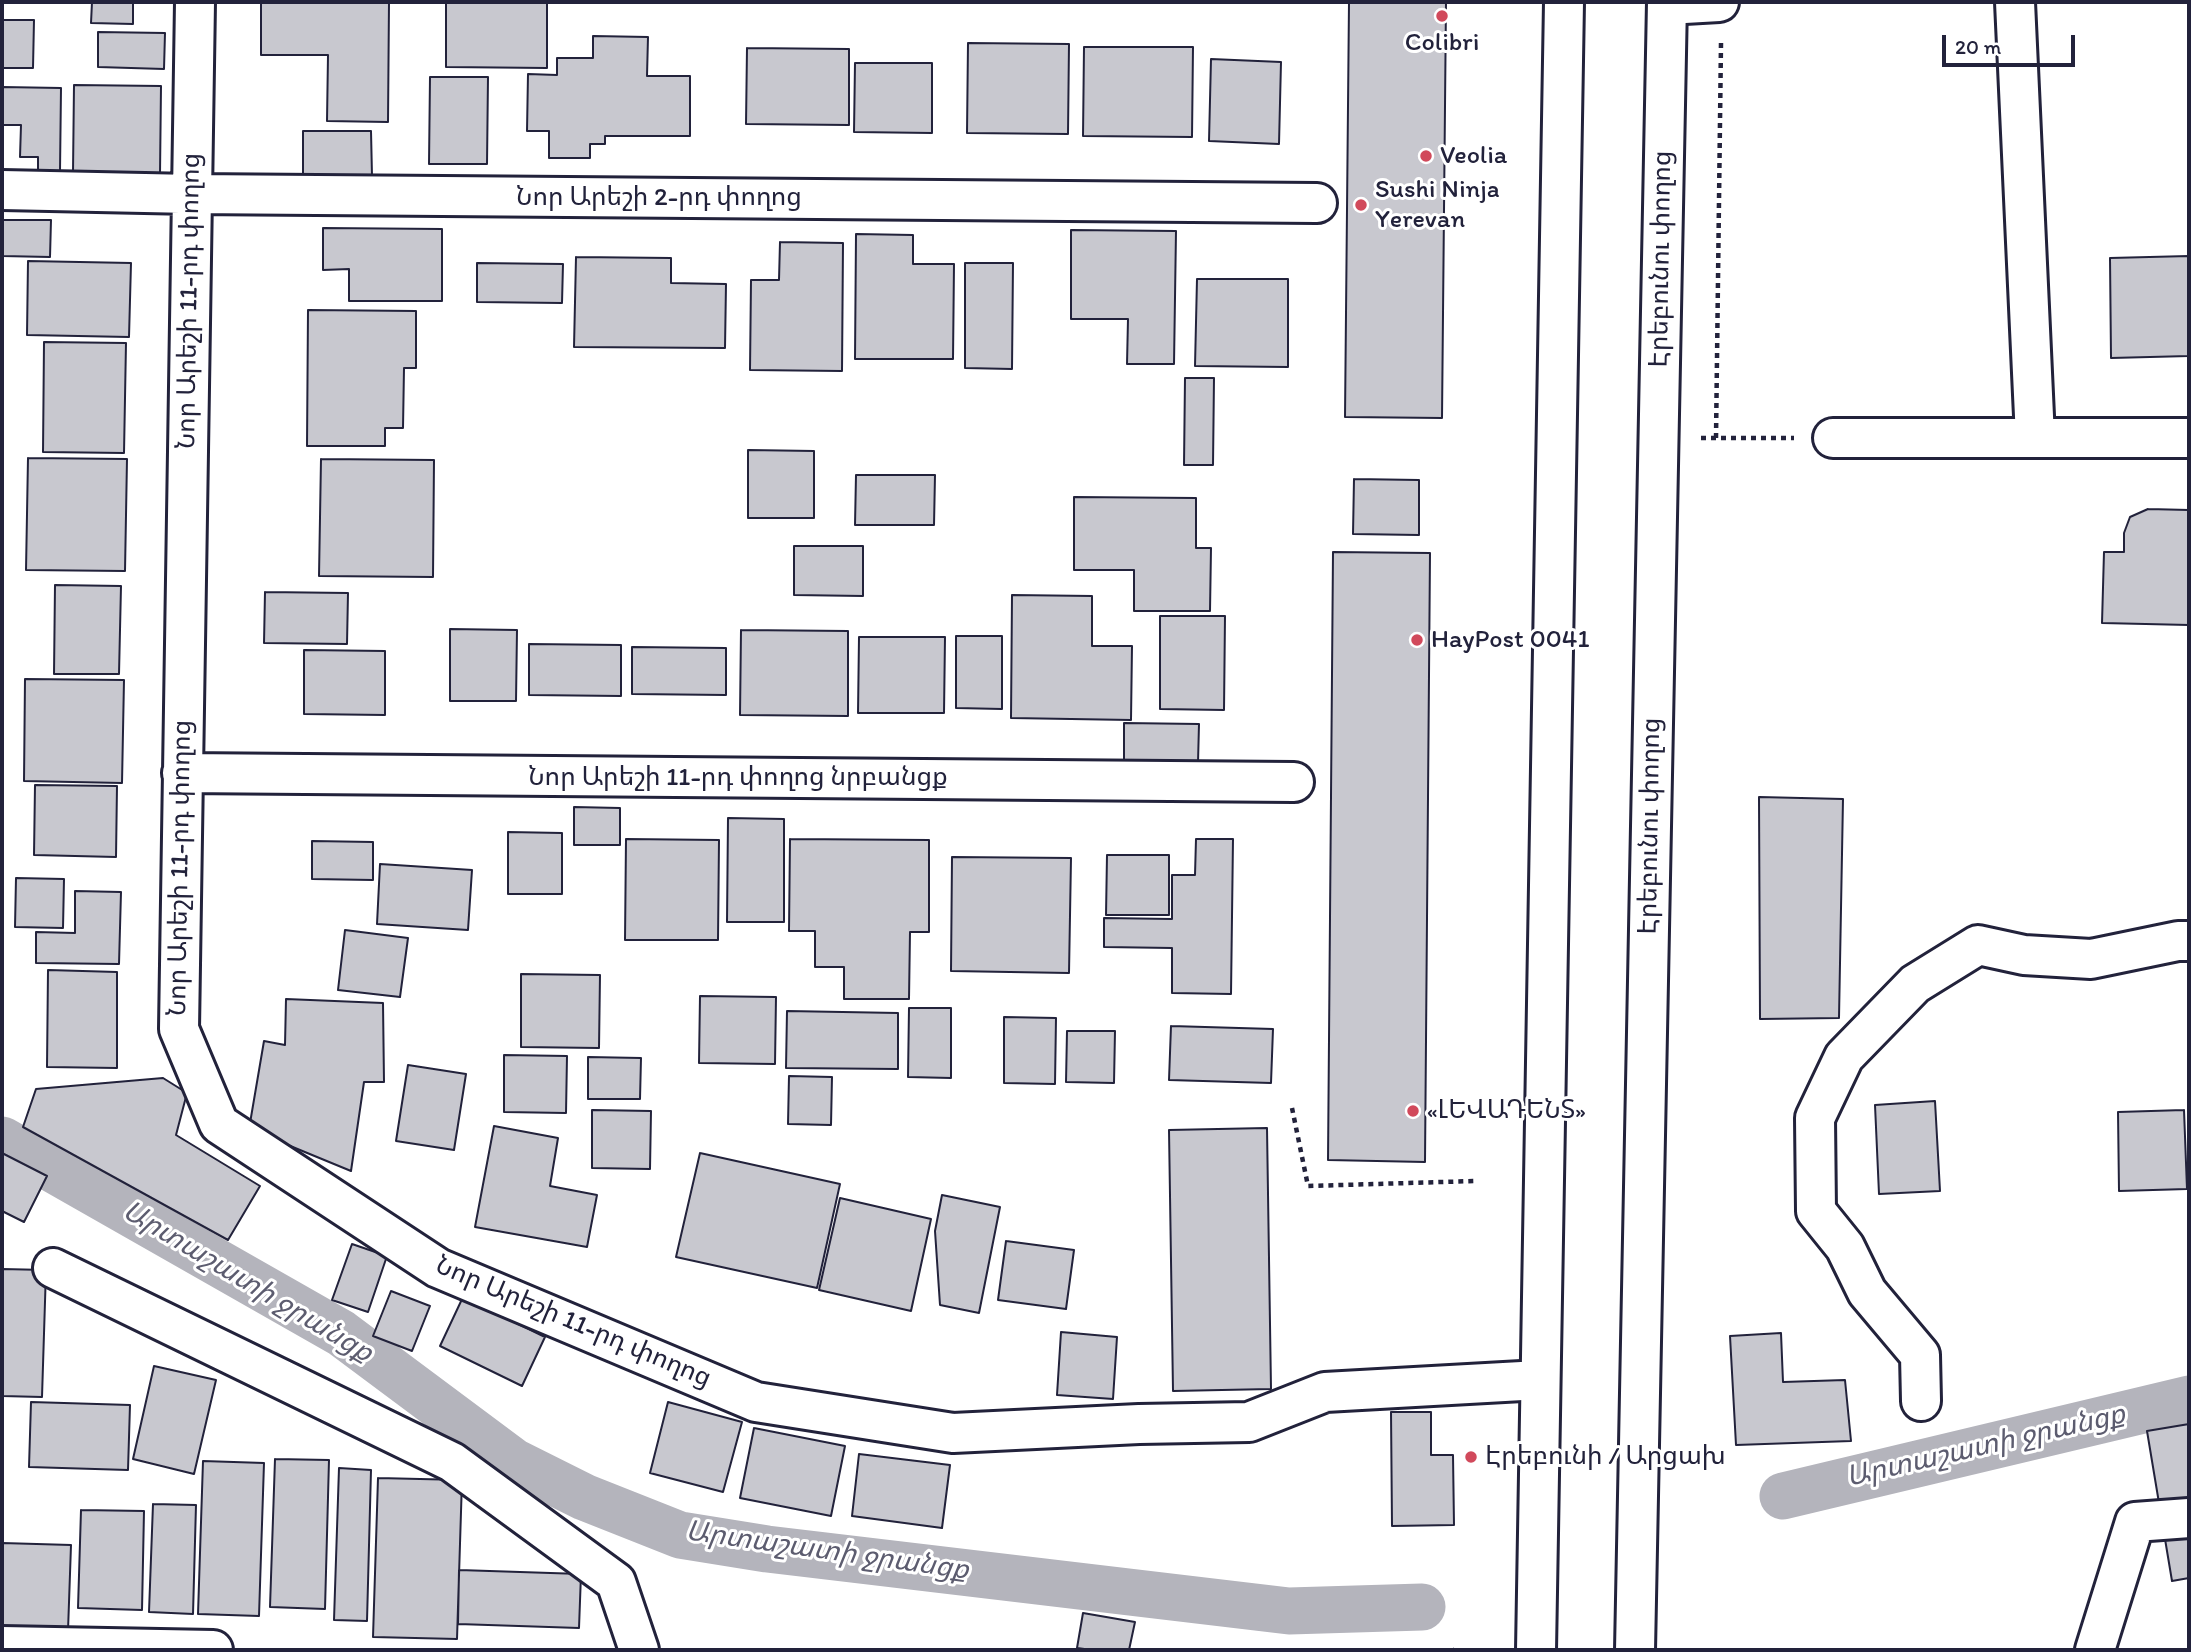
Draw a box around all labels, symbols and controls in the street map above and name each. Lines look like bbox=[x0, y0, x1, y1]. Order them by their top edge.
marker: Colibri bbox=[1434, 8, 1450, 24]
scale bar bbox=[1946, 21, 2079, 65]
place label: Colibri bbox=[1405, 27, 1479, 59]
text: 20 m bbox=[1955, 34, 2001, 59]
place label: Veolia bbox=[1440, 140, 1507, 172]
marker: Veolia bbox=[1418, 148, 1434, 164]
street label: Էրեբունու փողոց bbox=[1645, 150, 1679, 368]
street label: Նոր Արեշի 11-րդ փողոց bbox=[172, 153, 208, 449]
place label: Sushi Ninja Yerevan bbox=[1375, 174, 1499, 235]
street label: Նոր Արեշի 2-րդ փողոց bbox=[516, 182, 802, 214]
marker: Sushi Ninja Yerevan bbox=[1353, 197, 1369, 213]
place label: HayPost 0041 bbox=[1431, 624, 1589, 656]
marker: HayPost 0041 bbox=[1409, 632, 1425, 648]
street label: Էրեբունու փողոց bbox=[1634, 717, 1668, 935]
street label: Նոր Արեշի 11-րդ փողոց bbox=[163, 720, 199, 1016]
street label: Նոր Արեշի 11-րդ փողոց նրբանցք bbox=[528, 762, 948, 794]
place label: «ԼԵՎԱԴԵՆՏ» bbox=[1427, 1095, 1586, 1127]
marker: «ԼԵՎԱԴԵՆՏ» bbox=[1405, 1103, 1421, 1119]
water label: Արտաշատի ջրանցք bbox=[116, 1195, 378, 1371]
street label: Նոր Արեշի 11-րդ փողոց bbox=[431, 1251, 715, 1395]
water label: Արտաշատի ջրանցք bbox=[1843, 1399, 2129, 1495]
place label: Էրեբունի / Արցախ bbox=[1485, 1441, 1726, 1473]
marker: Էրեբունի / Արցախ bbox=[1463, 1449, 1479, 1465]
water label: Արտաշատի ջրանցք bbox=[683, 1515, 971, 1589]

